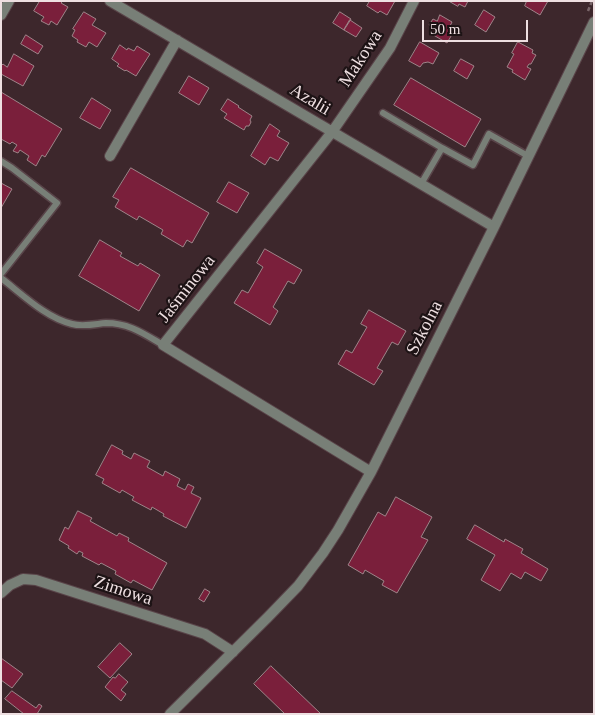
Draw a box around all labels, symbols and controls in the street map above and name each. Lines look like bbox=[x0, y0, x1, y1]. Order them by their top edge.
scale bar bbox=[425, 10, 531, 42]
text: 50 m bbox=[430, 21, 460, 37]
street label: Makowa bbox=[335, 27, 387, 91]
street label: Azalii bbox=[286, 79, 334, 121]
street label: Jaśminowa bbox=[154, 251, 220, 327]
street label: Szkolna bbox=[402, 297, 448, 359]
street label: Zimowa bbox=[91, 571, 155, 611]

